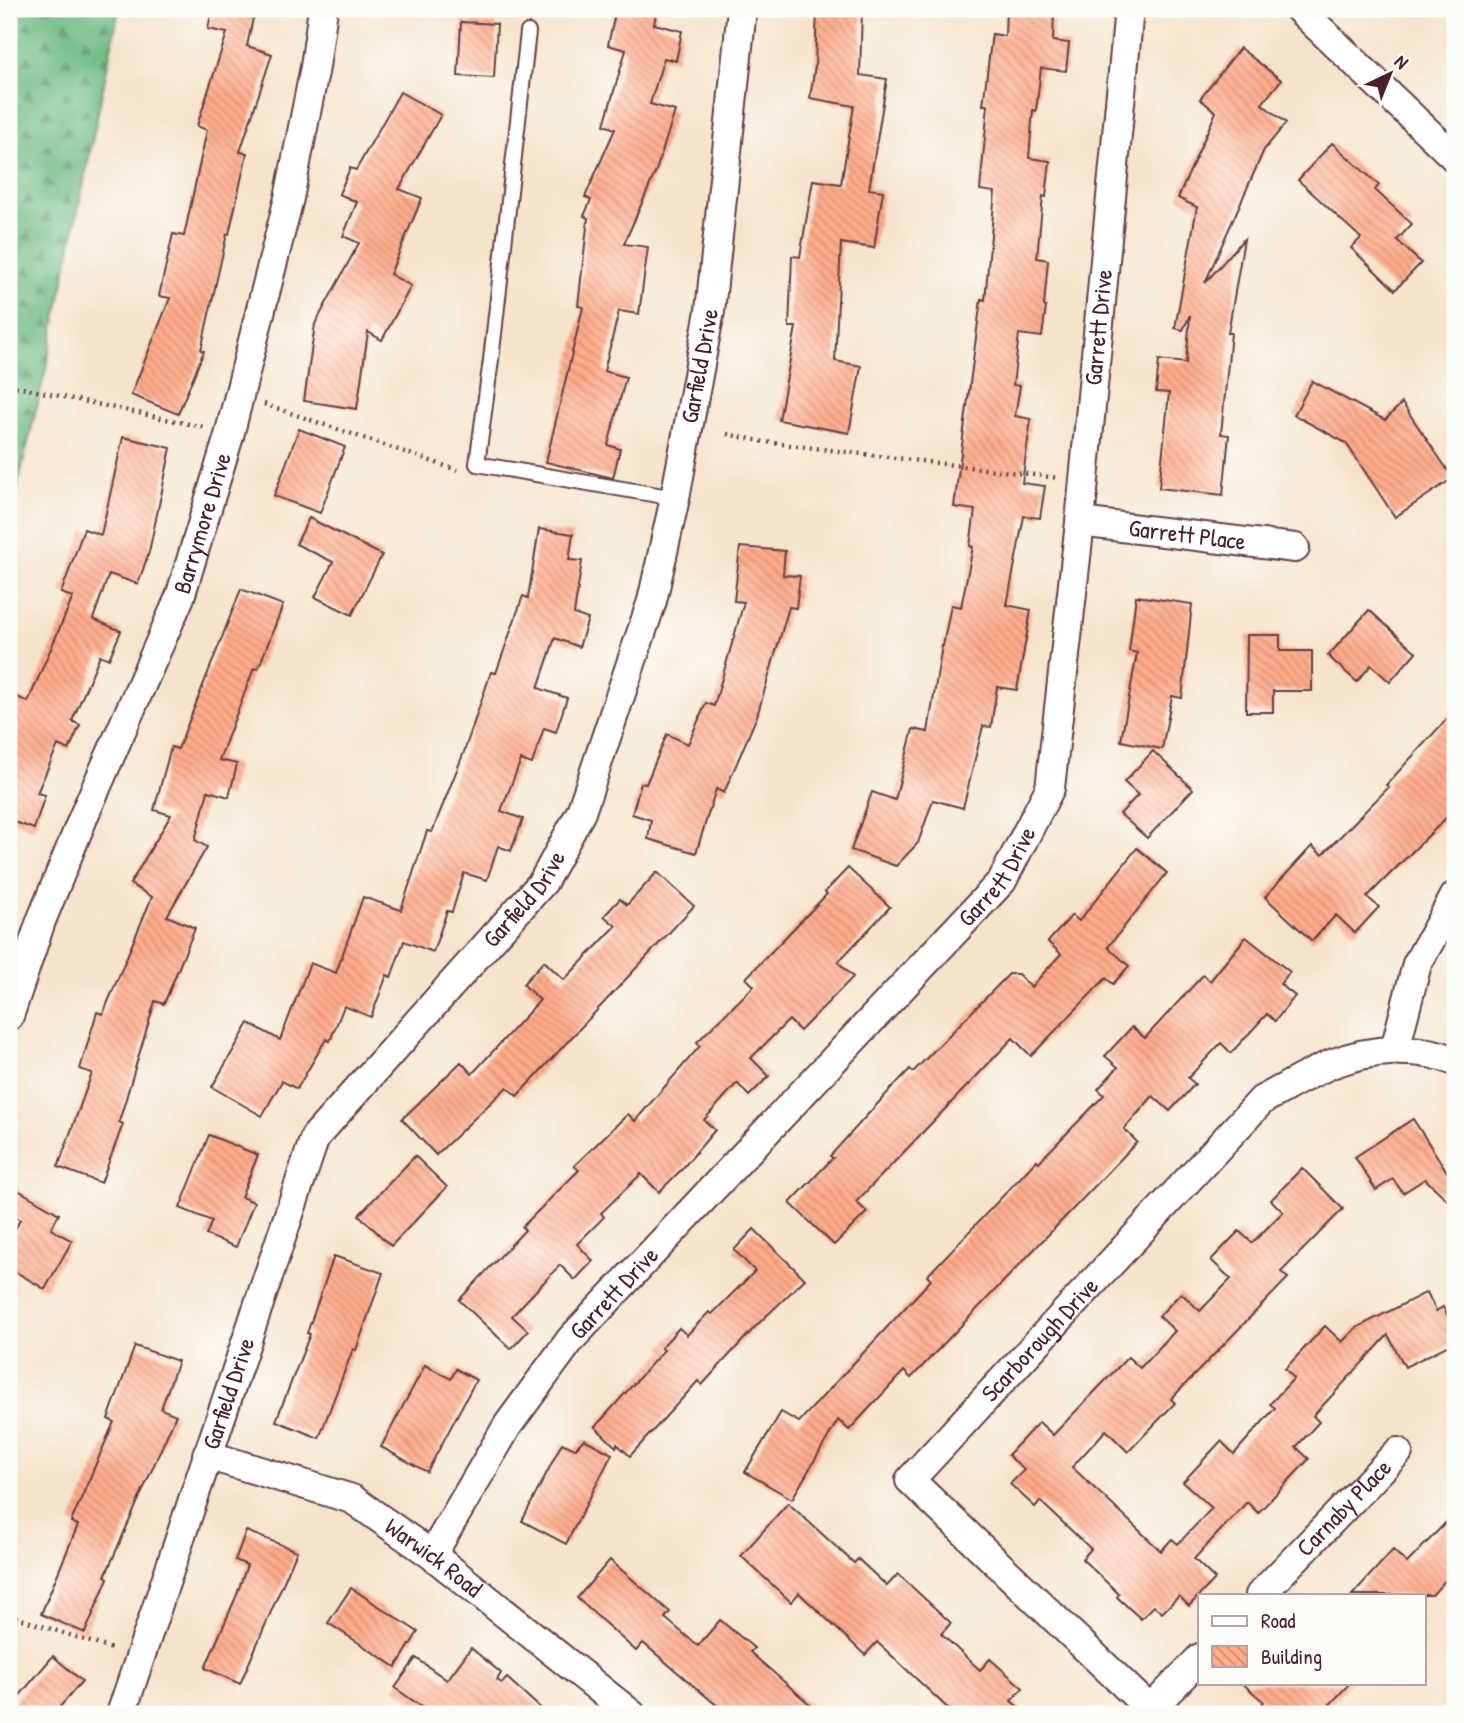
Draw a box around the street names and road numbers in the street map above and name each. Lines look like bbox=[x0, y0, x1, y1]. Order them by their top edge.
street label: Garrett Drive bbox=[1076, 267, 1119, 387]
street label: Garfield Drive bbox=[672, 305, 725, 426]
street label: Barrymore Drive bbox=[165, 448, 238, 597]
street label: Garrett Place bbox=[1127, 511, 1248, 557]
street label: Garrett Drive bbox=[950, 820, 1043, 933]
street label: Garfield Drive bbox=[475, 844, 572, 954]
street label: Garrett Drive bbox=[562, 1239, 665, 1346]
street label: Scarborough Drive bbox=[974, 1270, 1105, 1408]
street label: Garfield Drive bbox=[194, 1333, 262, 1453]
street label: Carnaby Place bbox=[1289, 1451, 1398, 1563]
street label: Warwick Road bbox=[379, 1510, 489, 1604]

